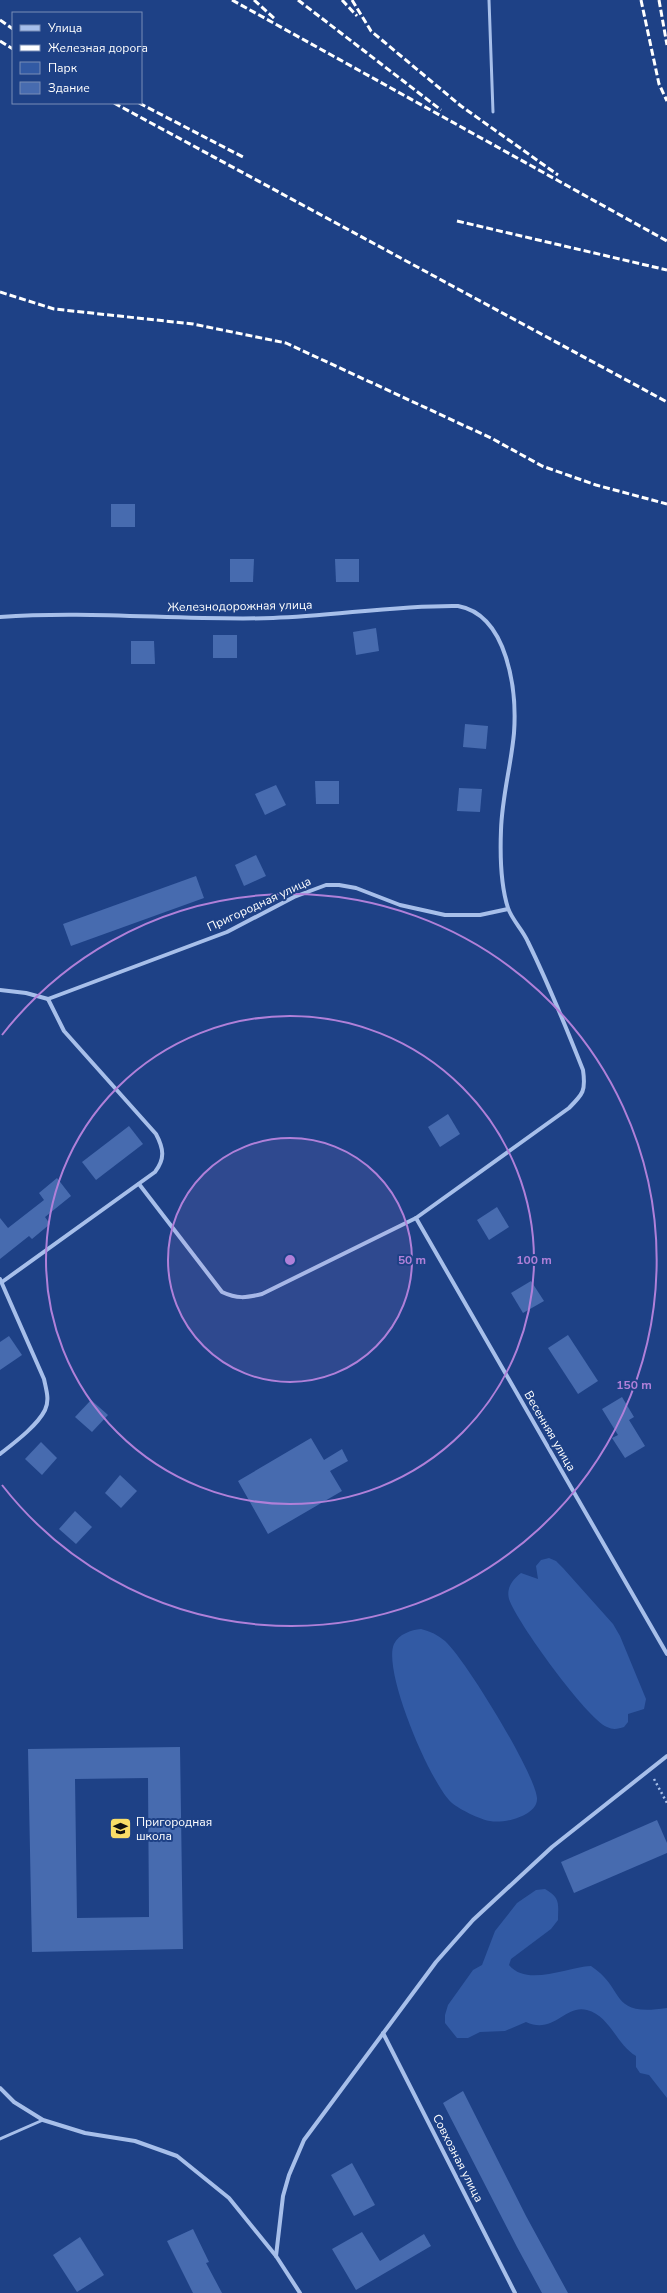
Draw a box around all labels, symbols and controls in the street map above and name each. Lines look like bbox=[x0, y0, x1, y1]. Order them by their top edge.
legend bbox=[12, 12, 142, 104]
text: Улица bbox=[47, 20, 82, 36]
text: Железная дорога bbox=[48, 40, 148, 56]
text: Парк bbox=[48, 60, 78, 76]
text: Здание bbox=[48, 80, 90, 96]
street label: Железнодорожная улица bbox=[167, 597, 313, 615]
street label: Пригородная улица bbox=[205, 873, 313, 935]
text: 50 m bbox=[398, 1252, 426, 1268]
text: 100 m bbox=[516, 1252, 552, 1268]
centre of rings bbox=[283, 1253, 297, 1267]
text: 150 m bbox=[616, 1377, 652, 1393]
street label: Весенняя улица bbox=[520, 1388, 580, 1474]
place label: Пригородная школа bbox=[136, 1814, 212, 1844]
school or university icon: Пригородная школа bbox=[107, 1816, 133, 1842]
street label: Совхозная улица bbox=[429, 2111, 487, 2205]

